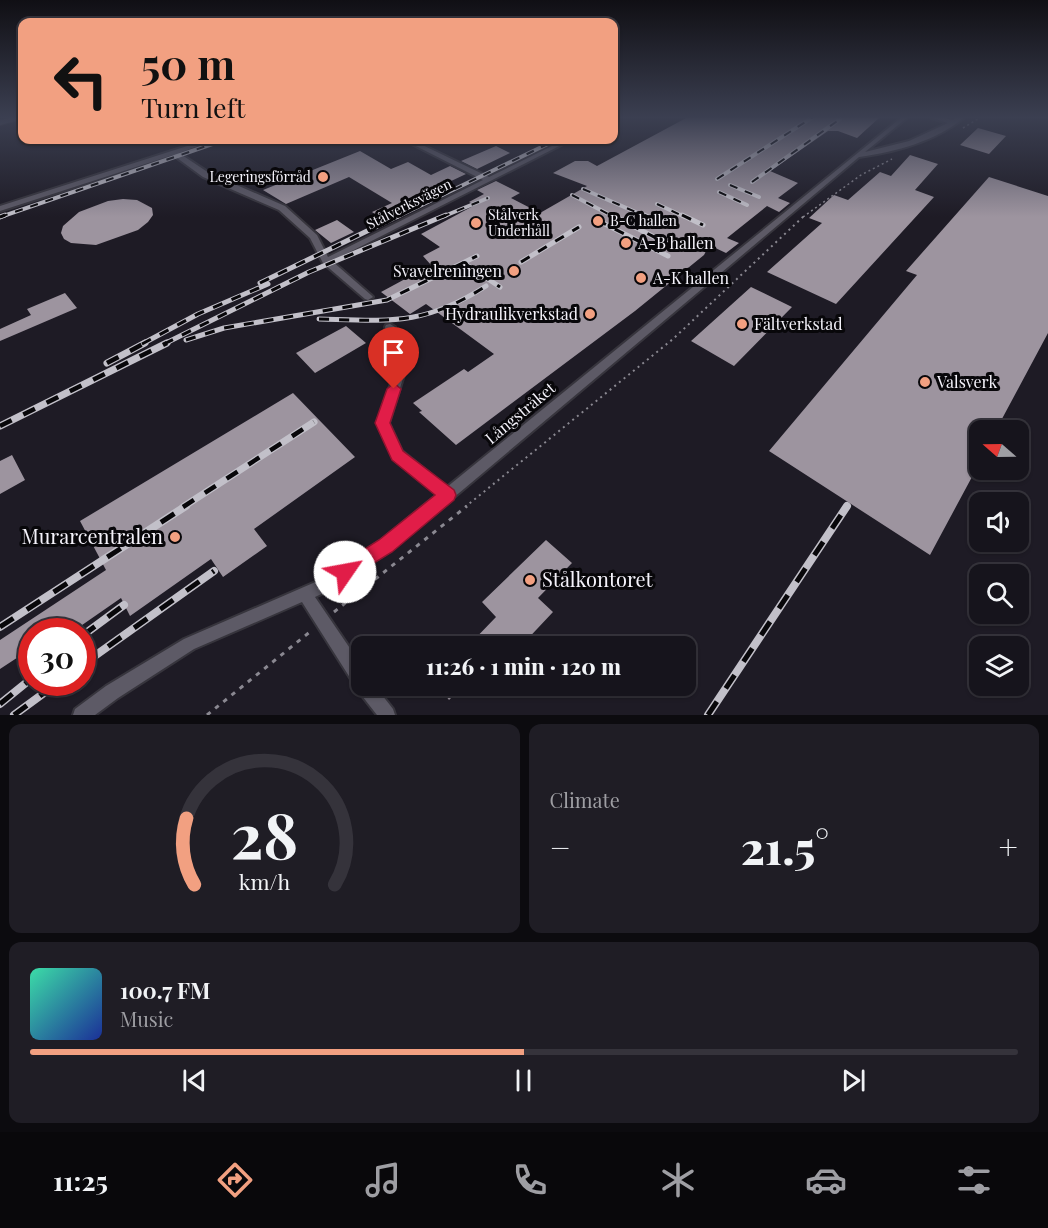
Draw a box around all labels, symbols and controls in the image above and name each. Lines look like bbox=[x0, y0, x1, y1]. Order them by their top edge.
text: 50 m bbox=[141, 35, 235, 91]
icon: left bbox=[42, 42, 120, 120]
text: Turn left bbox=[141, 89, 245, 125]
place label: Legeringsförråd bbox=[210, 167, 311, 186]
marker: Legeringsförråd bbox=[316, 170, 330, 184]
street label: Stålverksvägen bbox=[363, 174, 455, 233]
place label: Stålverk Underhåll bbox=[488, 205, 550, 240]
place label: B-C hallen bbox=[610, 211, 678, 230]
marker: B-C hallen bbox=[591, 214, 605, 228]
marker: Stålverk Underhåll bbox=[469, 216, 483, 230]
place label: A-B hallen bbox=[637, 232, 714, 253]
marker: A-B hallen bbox=[619, 236, 633, 250]
place label: Svavelreningen bbox=[393, 260, 502, 281]
marker: Svavelreningen bbox=[507, 264, 521, 278]
place label: A-K hallen bbox=[652, 267, 730, 288]
marker: A-K hallen bbox=[634, 271, 648, 285]
place label: Hydraulikverkstad bbox=[445, 303, 578, 324]
marker: Hydraulikverkstad bbox=[583, 307, 597, 321]
place label: Fältverkstad bbox=[754, 313, 843, 334]
marker: Fältverkstad bbox=[735, 317, 749, 331]
pin bbox=[368, 327, 419, 389]
icon: arrive bbox=[377, 336, 410, 369]
place label: Valsverk bbox=[936, 371, 997, 392]
marker: Valsverk bbox=[918, 375, 932, 389]
street label: Långstråket bbox=[480, 377, 559, 448]
north arrow bbox=[969, 420, 1029, 480]
map controls bbox=[969, 420, 1029, 696]
button: sound bbox=[969, 492, 1029, 552]
place label: Murarcentralen bbox=[22, 522, 163, 549]
marker: Murarcentralen bbox=[168, 530, 182, 544]
position arrow bbox=[313, 540, 377, 604]
button: search bbox=[969, 564, 1029, 624]
place label: Stålkontoret bbox=[542, 565, 654, 592]
marker: Stålkontoret bbox=[523, 573, 537, 587]
speed limit sign: 30 bbox=[18, 618, 96, 696]
button: layers bbox=[969, 636, 1029, 696]
text: 11:26 · 1 min · 120 m bbox=[426, 651, 621, 681]
text: Climate bbox=[550, 786, 620, 813]
text: 28 bbox=[230, 791, 298, 875]
text: 21.5° bbox=[741, 816, 829, 876]
text: − bbox=[550, 824, 571, 868]
text: + bbox=[999, 824, 1018, 868]
text: km/h bbox=[239, 868, 290, 896]
text: 100.7 FM bbox=[120, 975, 210, 1005]
text: Music bbox=[120, 1005, 173, 1032]
icon: previous bbox=[178, 1064, 211, 1097]
icon: pause bbox=[507, 1064, 540, 1097]
icon: next bbox=[837, 1064, 870, 1097]
icon: directions bbox=[214, 1159, 256, 1201]
icon: music bbox=[362, 1159, 404, 1201]
icon: phone bbox=[509, 1159, 551, 1201]
icon: climate bbox=[657, 1159, 699, 1201]
icon: car bbox=[805, 1159, 847, 1201]
icon: filters bbox=[953, 1159, 995, 1201]
text: 11:25 bbox=[53, 1162, 108, 1198]

